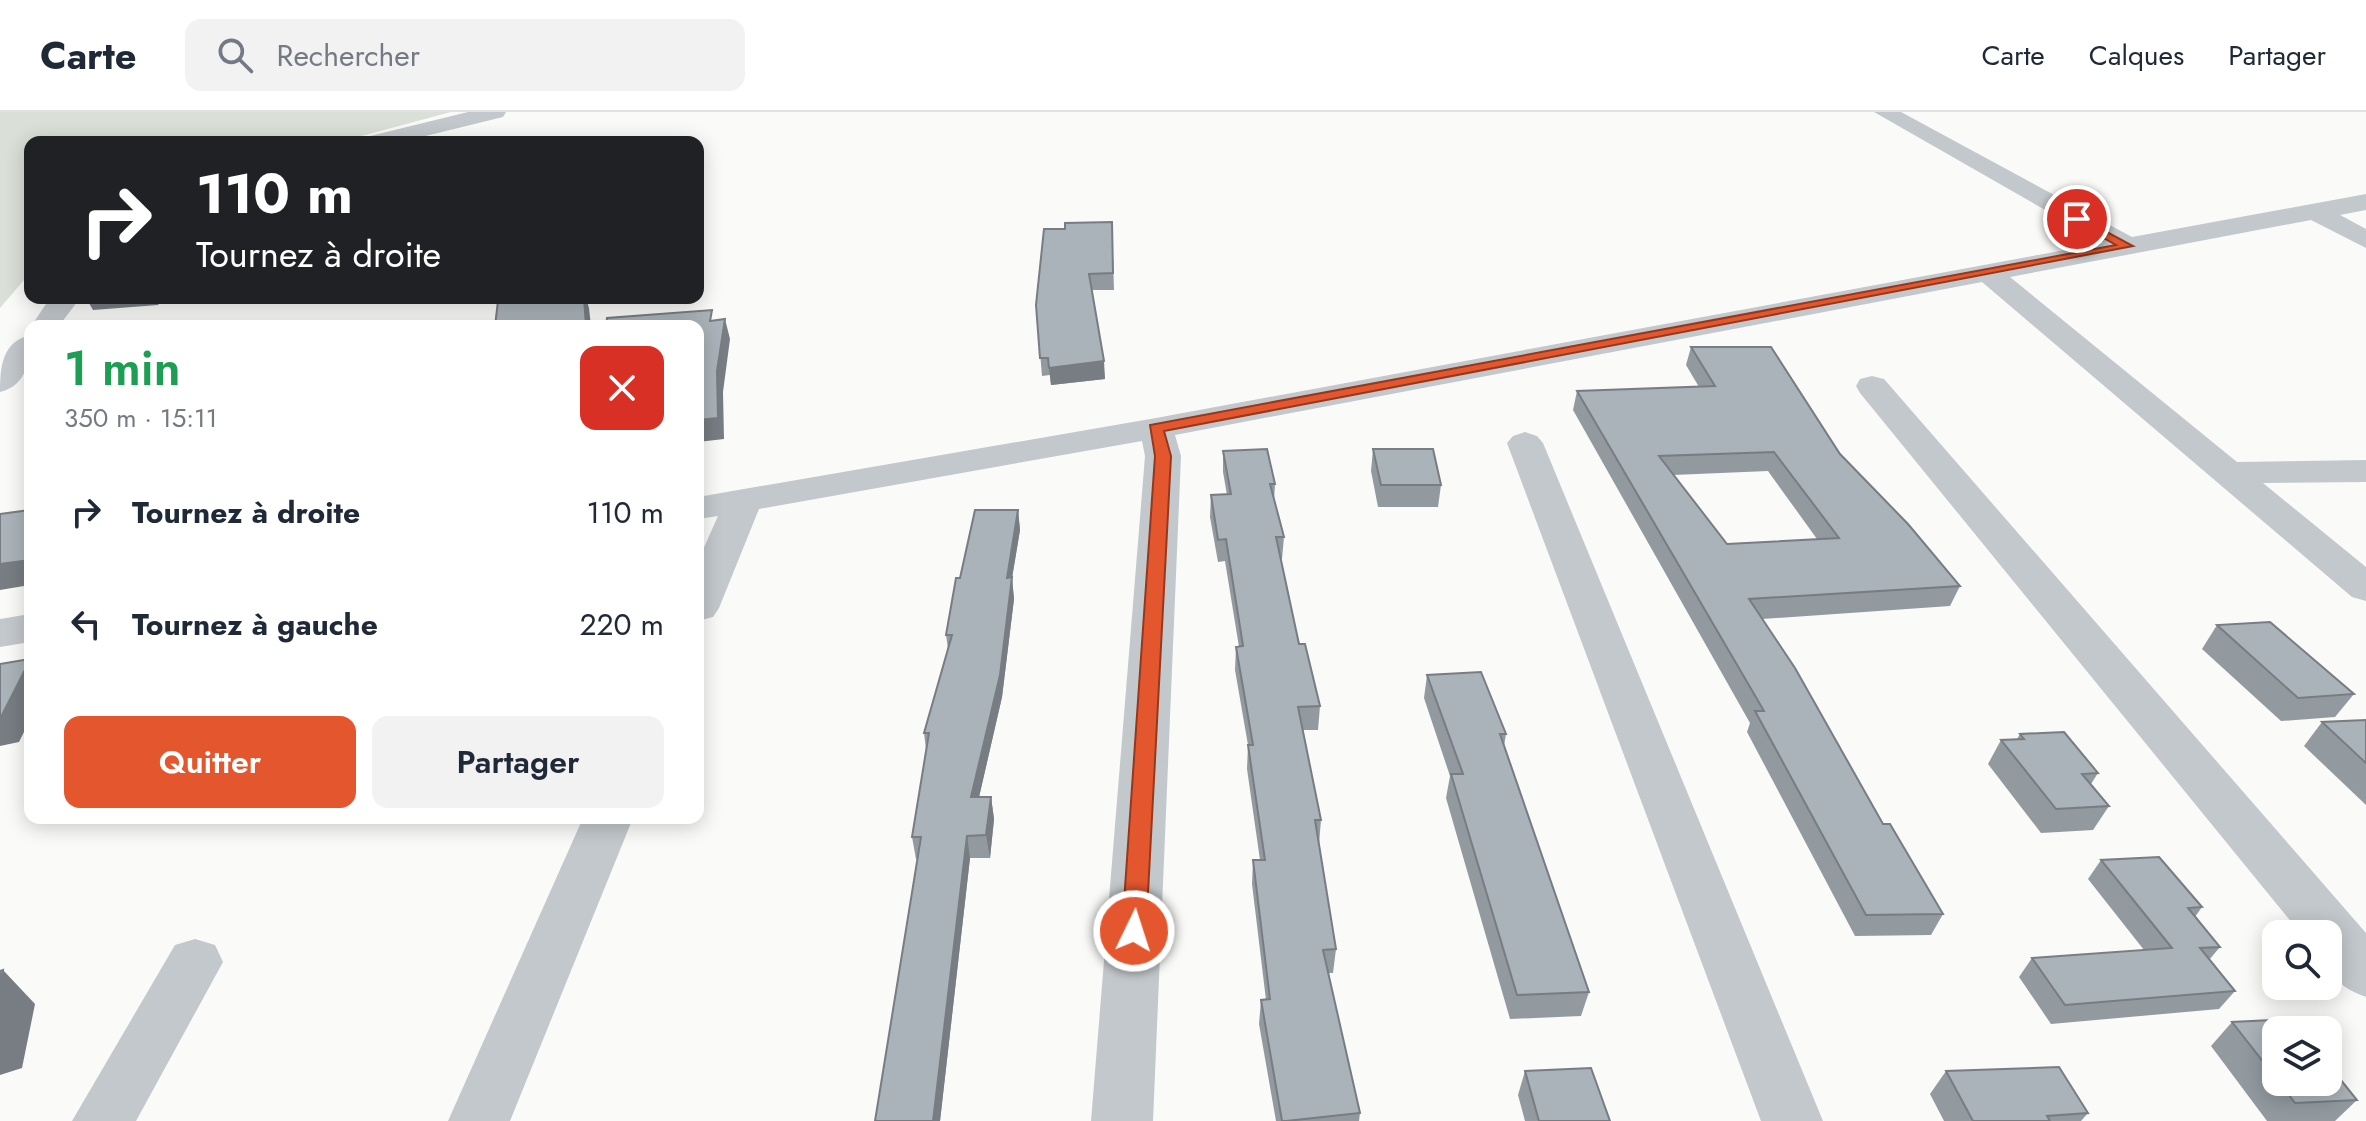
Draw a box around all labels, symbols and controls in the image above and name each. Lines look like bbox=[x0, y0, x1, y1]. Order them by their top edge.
search box bbox=[185, 19, 745, 91]
text: Carte bbox=[40, 28, 137, 83]
icon: search bbox=[213, 33, 257, 77]
text: Rechercher bbox=[277, 34, 420, 77]
text: Carte bbox=[1981, 35, 2045, 76]
text: Calques bbox=[2089, 35, 2184, 76]
text: Partager bbox=[2228, 35, 2326, 76]
text: 110 m bbox=[196, 153, 353, 234]
icon: right bbox=[64, 168, 168, 272]
pin bbox=[2043, 185, 2111, 253]
icon: arrive bbox=[2055, 197, 2099, 241]
text: Tournez à droite bbox=[196, 228, 441, 280]
text: 1 min bbox=[64, 334, 181, 403]
button: close bbox=[580, 346, 664, 430]
text: 350 m · 15:11 bbox=[64, 399, 218, 437]
icon: right bbox=[64, 490, 108, 534]
text: Tournez à droite bbox=[132, 491, 360, 534]
text: 110 m bbox=[587, 491, 664, 534]
icon: left bbox=[64, 602, 108, 646]
text: Tournez à gauche bbox=[132, 603, 378, 646]
text: 220 m bbox=[579, 603, 664, 646]
button: Quitter bbox=[64, 716, 356, 808]
button: Partager bbox=[372, 716, 664, 808]
position arrow bbox=[1092, 889, 1176, 973]
map controls bbox=[2262, 920, 2342, 1096]
button: search bbox=[2262, 920, 2342, 1000]
button: layers bbox=[2262, 1016, 2342, 1096]

